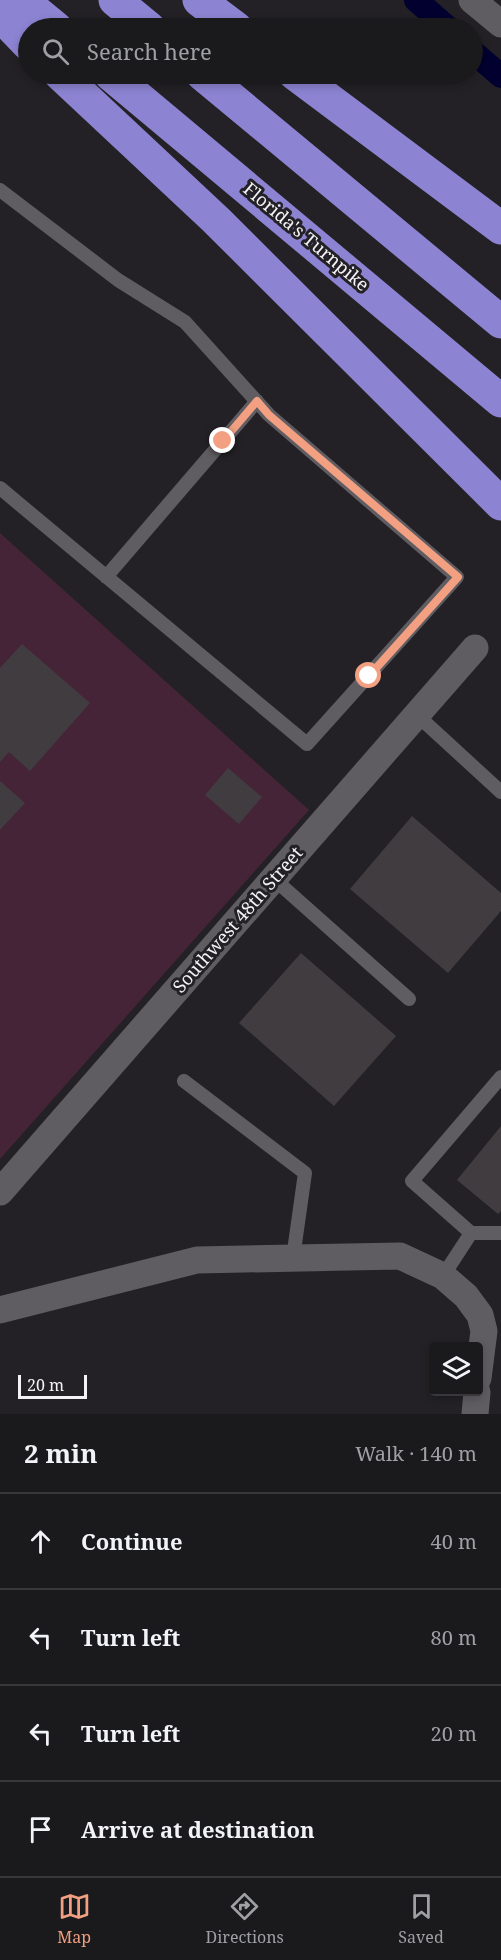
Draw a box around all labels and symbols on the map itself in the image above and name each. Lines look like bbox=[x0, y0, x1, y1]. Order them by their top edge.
street label: Florida's Turnpike bbox=[239, 177, 375, 296]
route end bbox=[209, 427, 235, 453]
route start bbox=[355, 662, 381, 688]
street label: Southwest 48th Street bbox=[167, 841, 307, 998]
scale bar bbox=[18, 1372, 87, 1400]

